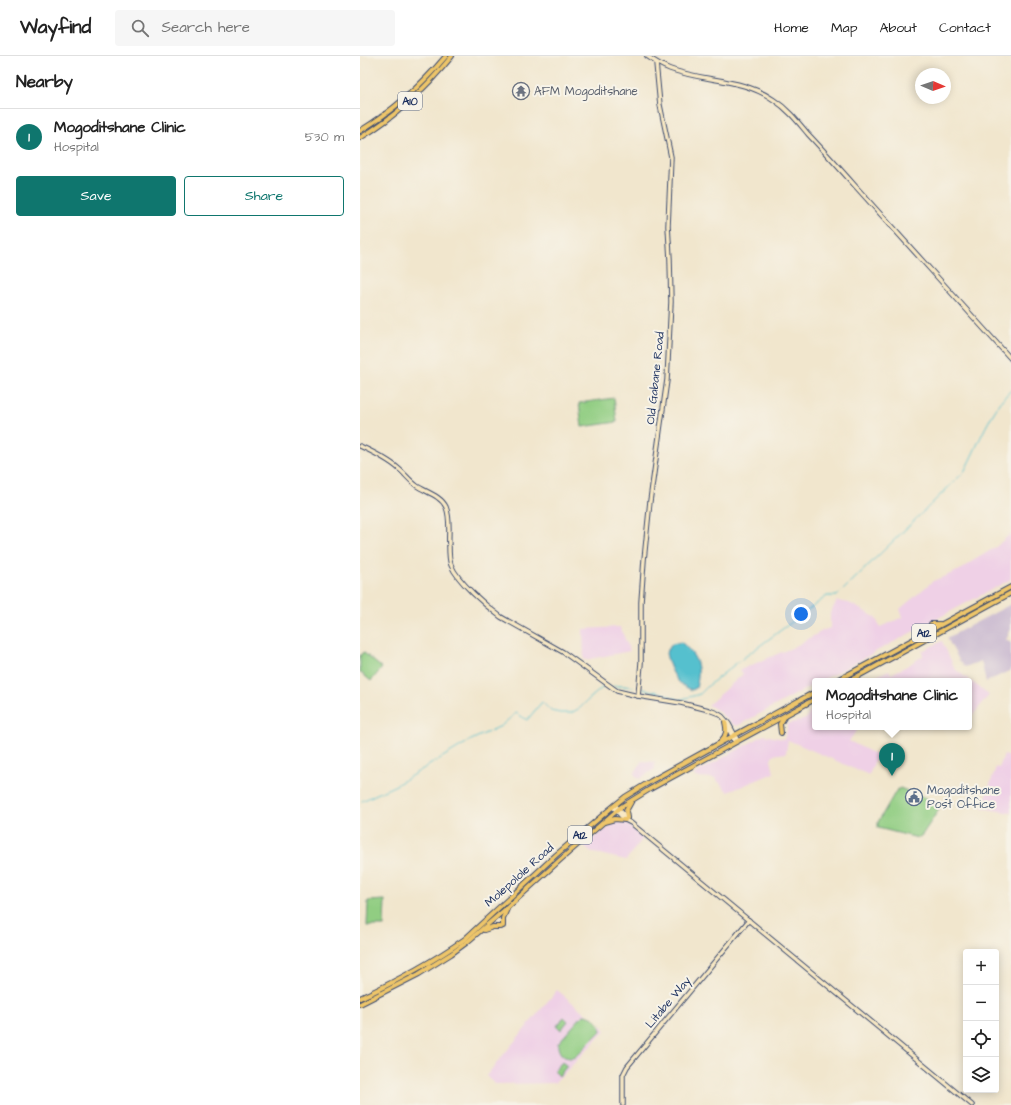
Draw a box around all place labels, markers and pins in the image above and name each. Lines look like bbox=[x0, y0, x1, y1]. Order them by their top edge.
temple icon: AFM Mogoditshane bbox=[511, 81, 531, 101]
place label: AFM Mogoditshane bbox=[534, 83, 638, 101]
pin: 1 bbox=[879, 743, 905, 776]
place label: Mogoditshane Post Office bbox=[927, 782, 1001, 813]
public building icon: Mogoditshane Post Office bbox=[904, 787, 924, 807]

